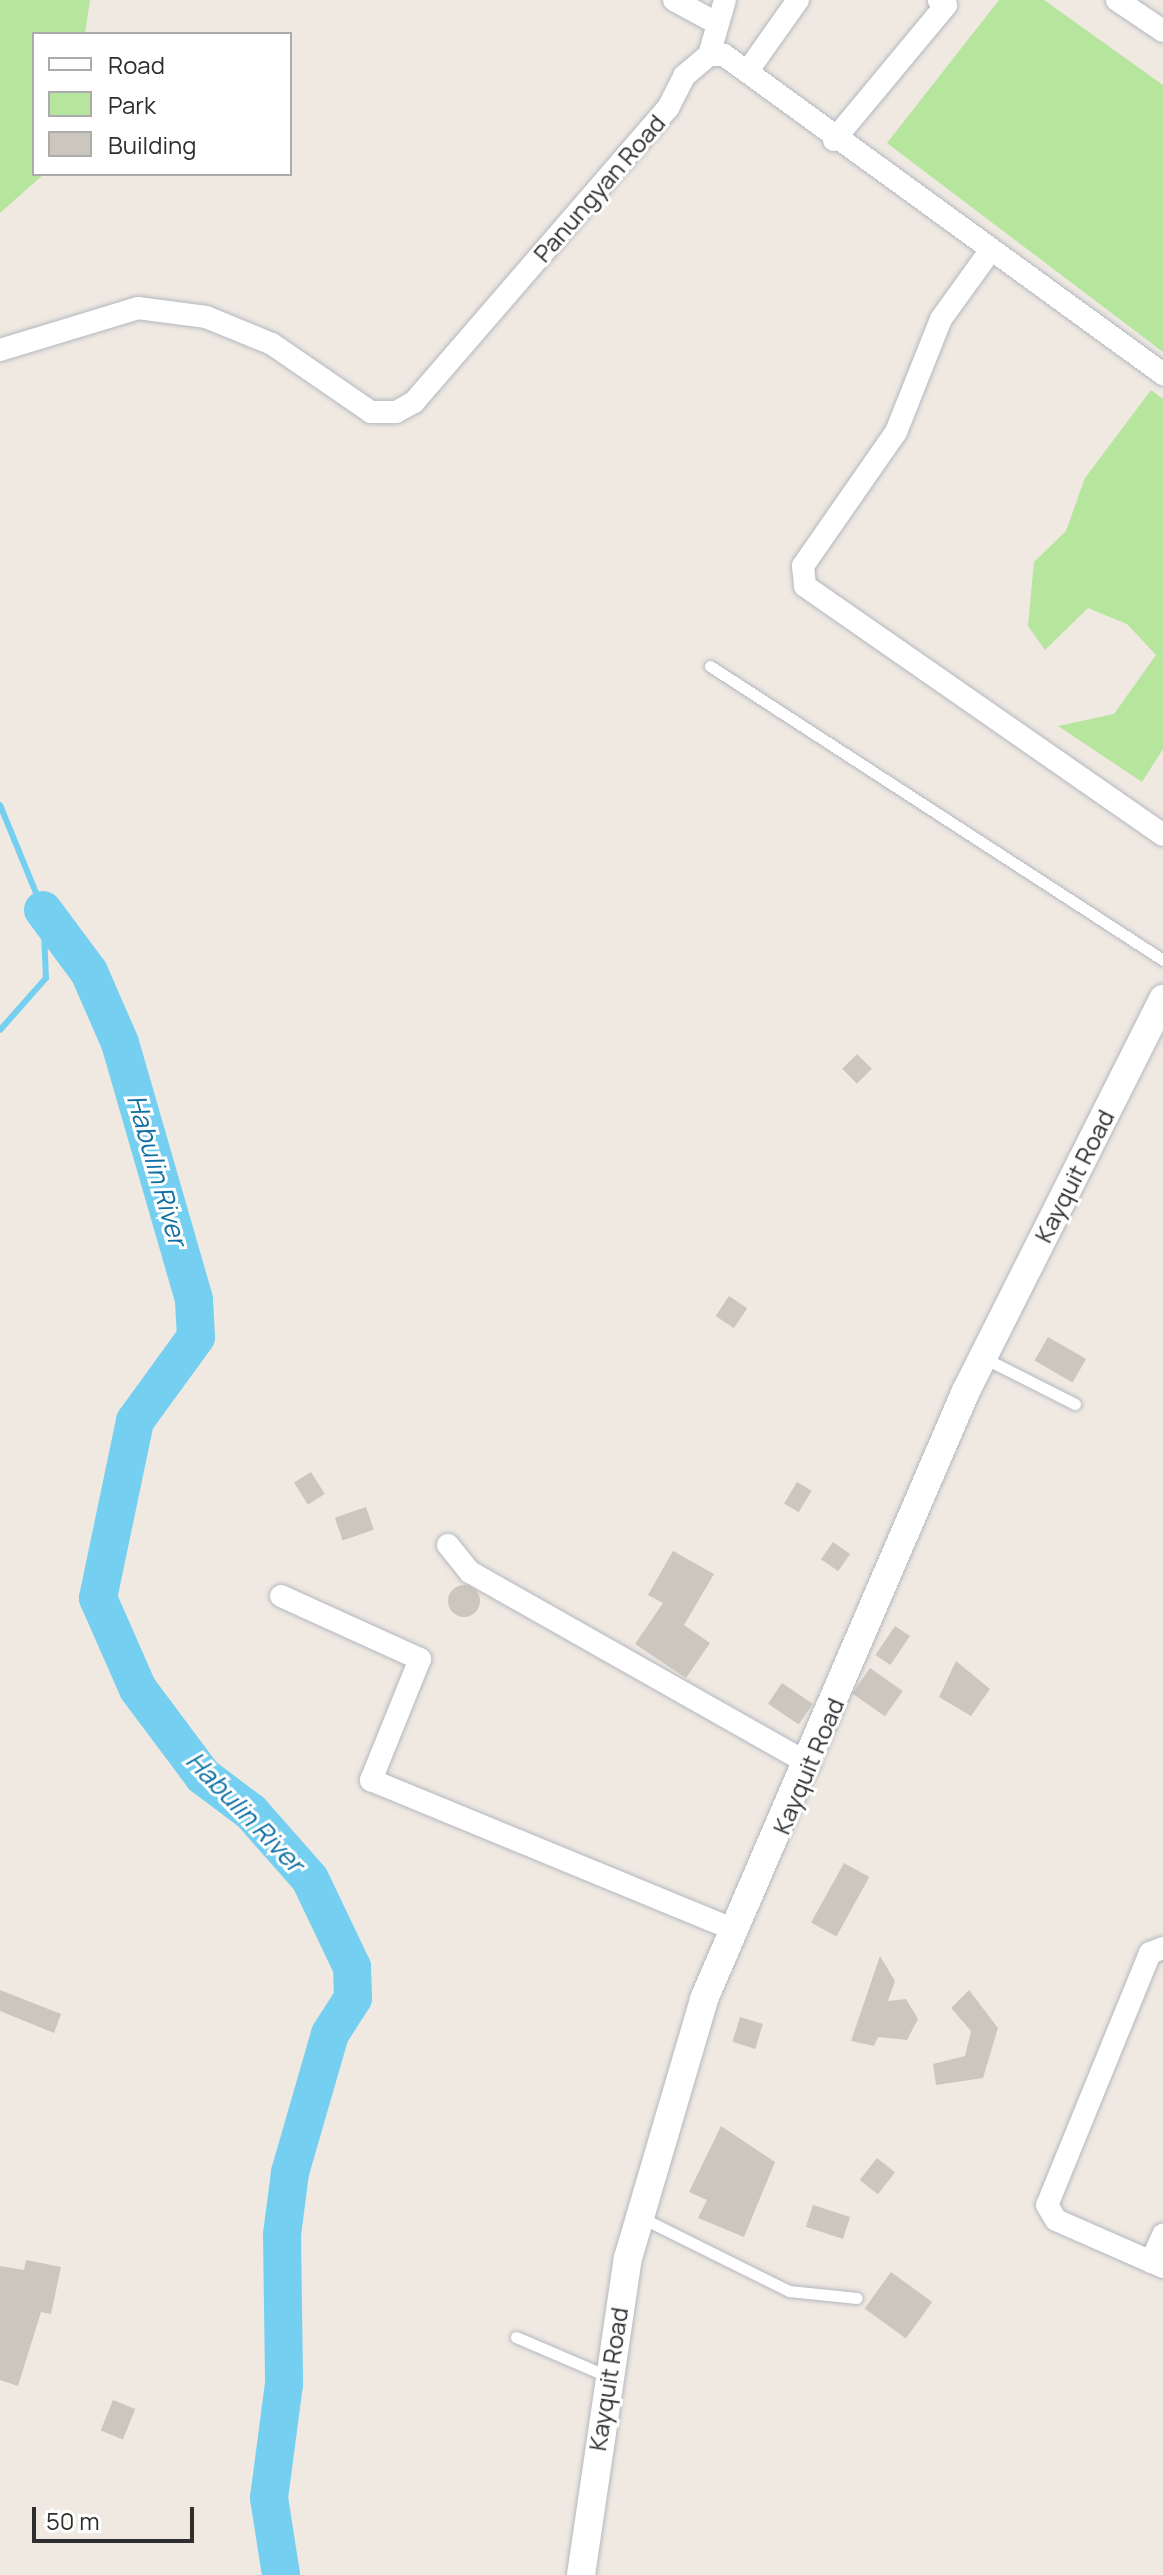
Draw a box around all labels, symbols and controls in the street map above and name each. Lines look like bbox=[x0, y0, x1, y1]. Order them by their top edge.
legend bbox=[32, 32, 292, 176]
text: Road bbox=[108, 48, 165, 81]
text: Park bbox=[108, 88, 156, 121]
street label: Panungyan Road bbox=[527, 108, 671, 268]
text: Building bbox=[108, 128, 196, 161]
water label: Habulin River bbox=[121, 1091, 193, 1249]
street label: Kayquit Road bbox=[1028, 1105, 1120, 1247]
street label: Kayquit Road bbox=[766, 1694, 850, 1838]
water label: Habulin River bbox=[180, 1745, 310, 1879]
street label: Kayquit Road bbox=[582, 2305, 634, 2453]
scale bar bbox=[36, 2491, 198, 2541]
text: 50 m bbox=[46, 2504, 100, 2537]

